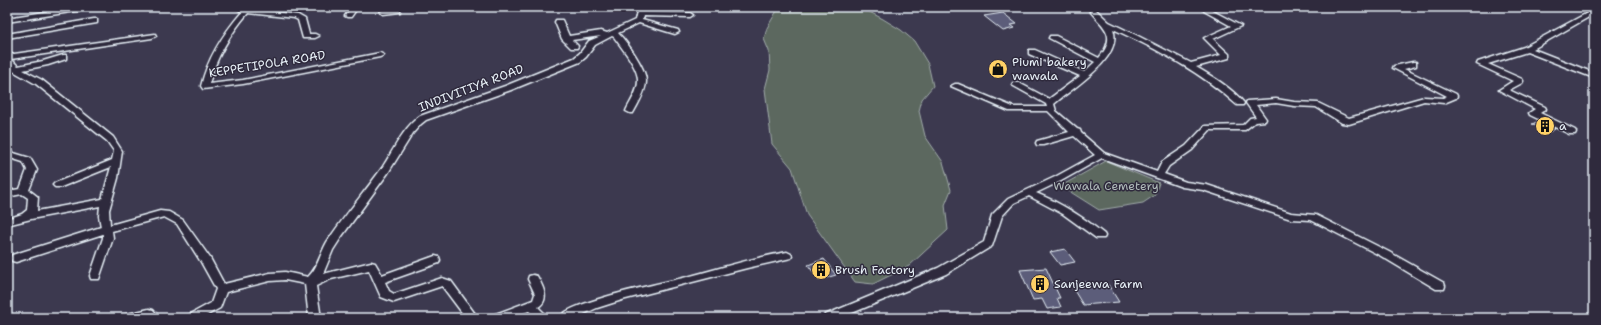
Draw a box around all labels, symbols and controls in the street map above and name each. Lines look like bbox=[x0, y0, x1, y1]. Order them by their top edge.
street label: KEPPETIPOLA ROAD bbox=[208, 47, 326, 81]
place label: Piumi bakery wawala bbox=[1012, 54, 1087, 84]
shop icon: Piumi bakery wawala bbox=[987, 58, 1009, 80]
street label: INDIVITIYA ROAD bbox=[416, 61, 526, 115]
building icon: a bbox=[1534, 115, 1556, 137]
place label: a bbox=[1559, 118, 1567, 134]
park label: Wawala Cemetery bbox=[1053, 178, 1159, 194]
building icon: Brush Factory bbox=[810, 259, 832, 281]
place label: Brush Factory bbox=[835, 262, 915, 278]
building icon: Sanjeewa Farm bbox=[1029, 273, 1051, 295]
place label: Sanjeewa Farm bbox=[1054, 276, 1143, 292]

